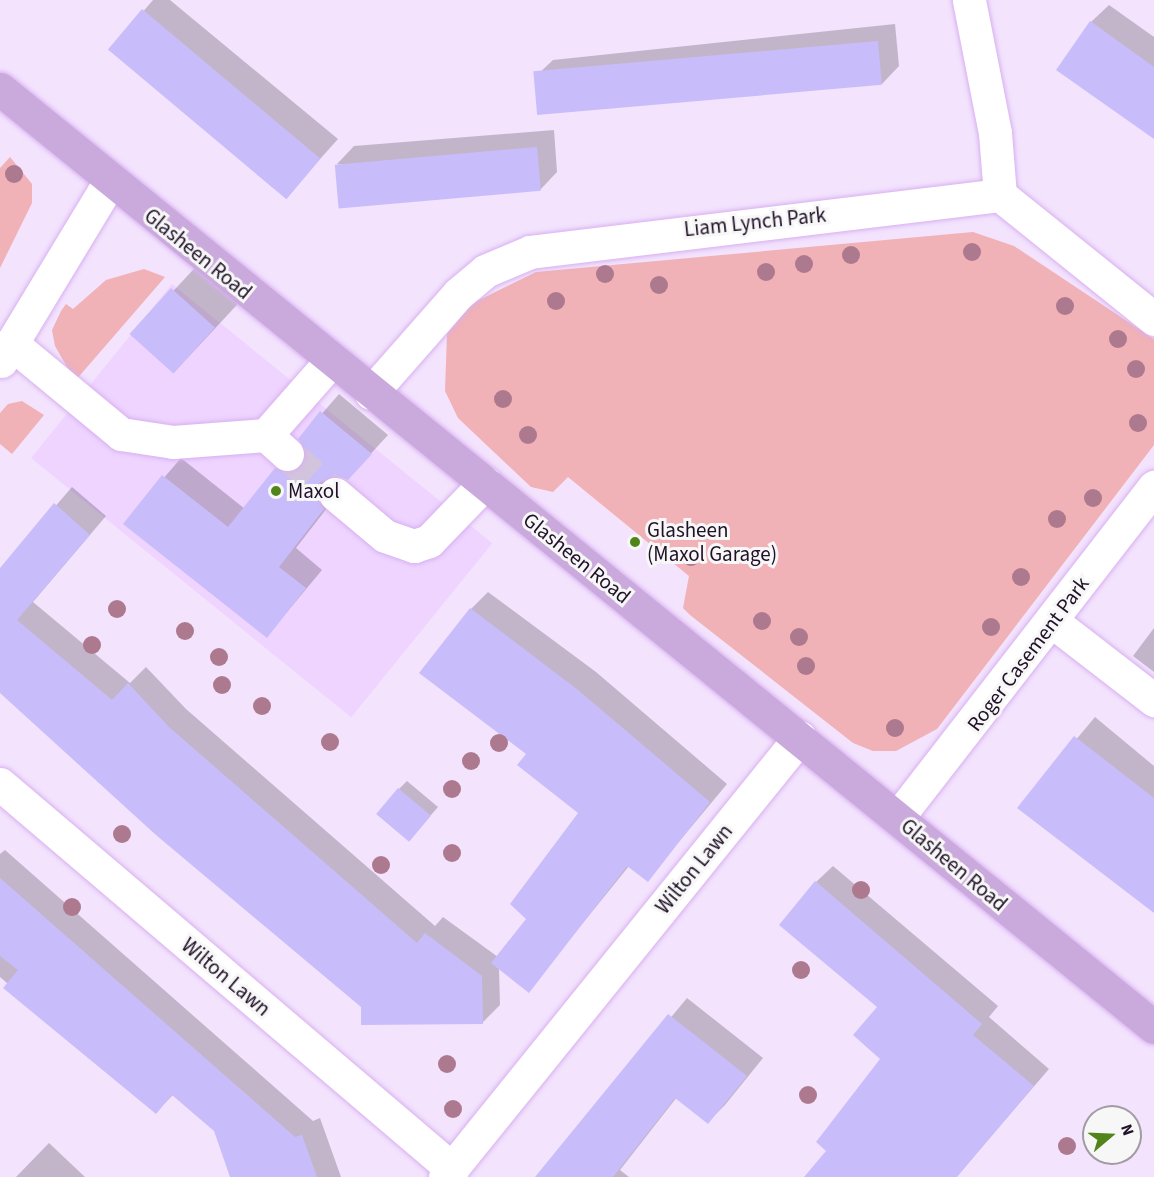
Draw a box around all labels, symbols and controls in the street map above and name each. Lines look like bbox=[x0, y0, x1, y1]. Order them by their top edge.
street label: Liam Lynch Park bbox=[683, 202, 827, 242]
street label: Glasheen Road bbox=[139, 203, 257, 305]
place label: Maxol bbox=[288, 478, 340, 504]
marker: Maxol bbox=[269, 484, 283, 498]
street label: Glasheen Road bbox=[518, 507, 636, 609]
place label: Glasheen (Maxol Garage) bbox=[647, 517, 777, 567]
marker: Glasheen (Maxol Garage) bbox=[628, 535, 642, 549]
street label: Roger Casement Park bbox=[962, 572, 1094, 736]
street label: Glasheen Road bbox=[896, 813, 1012, 917]
street label: Wilton Lawn bbox=[650, 819, 738, 919]
street label: Wilton Lawn bbox=[176, 933, 276, 1021]
north arrow bbox=[1082, 1105, 1142, 1165]
text: N bbox=[1115, 1121, 1139, 1138]

